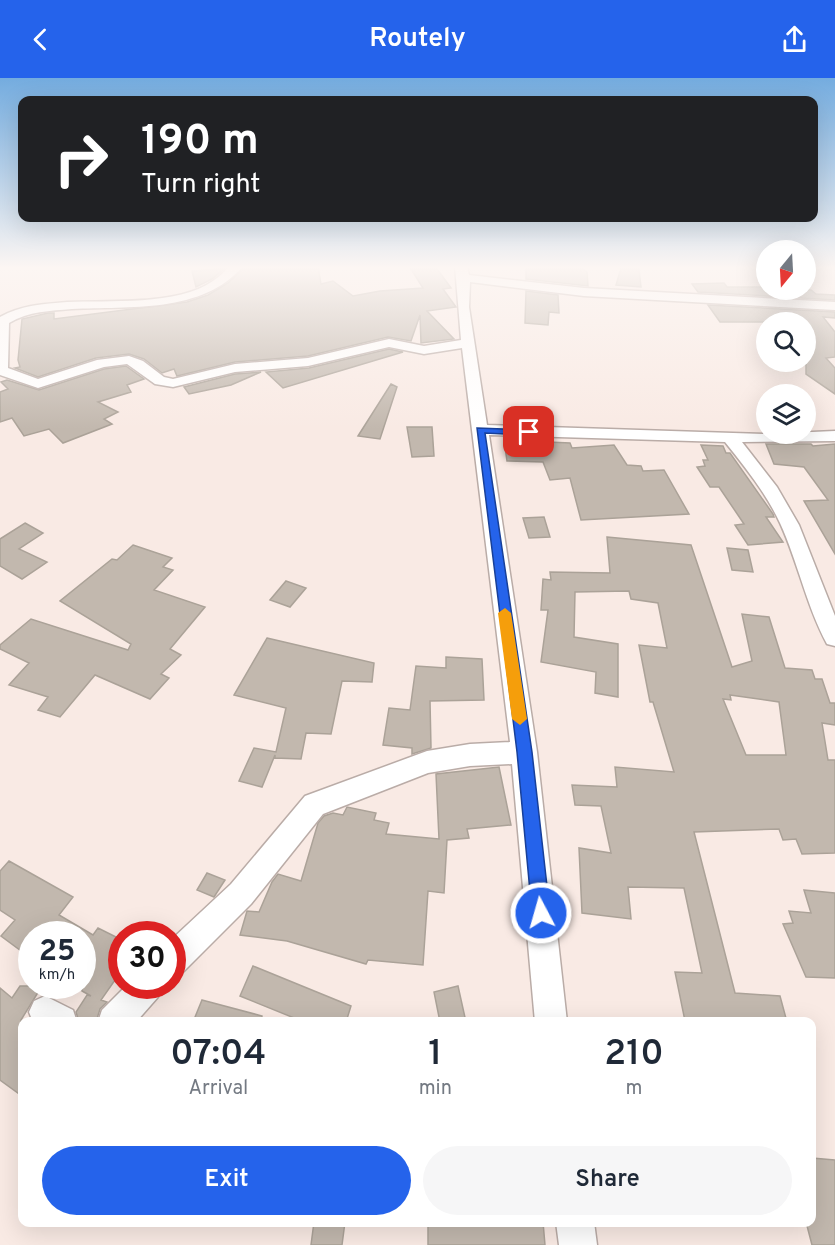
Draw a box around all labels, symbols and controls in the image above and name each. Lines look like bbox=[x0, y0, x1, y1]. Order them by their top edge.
text: Routely bbox=[369, 22, 466, 56]
icon: back bbox=[24, 23, 57, 56]
icon: share bbox=[778, 23, 811, 56]
text: 190 m bbox=[141, 116, 259, 169]
icon: right bbox=[42, 120, 120, 198]
text: Turn right bbox=[141, 168, 260, 202]
north arrow bbox=[756, 240, 816, 300]
map controls bbox=[756, 240, 816, 444]
button: search bbox=[756, 312, 816, 372]
button: layers bbox=[756, 384, 816, 444]
pin bbox=[503, 406, 554, 457]
icon: arrive bbox=[512, 415, 545, 448]
position arrow bbox=[509, 881, 573, 945]
speed limit sign: 30 bbox=[108, 921, 186, 999]
text: 25 bbox=[39, 934, 75, 971]
text: km/h bbox=[39, 966, 75, 985]
text: 07:04 bbox=[170, 1032, 266, 1078]
text: 1 bbox=[428, 1032, 442, 1078]
text: 210 bbox=[604, 1032, 664, 1078]
text: Arrival bbox=[189, 1076, 248, 1102]
text: min bbox=[419, 1076, 452, 1102]
text: m bbox=[625, 1076, 642, 1102]
button: Exit bbox=[42, 1146, 411, 1215]
button: Share bbox=[423, 1146, 792, 1215]

